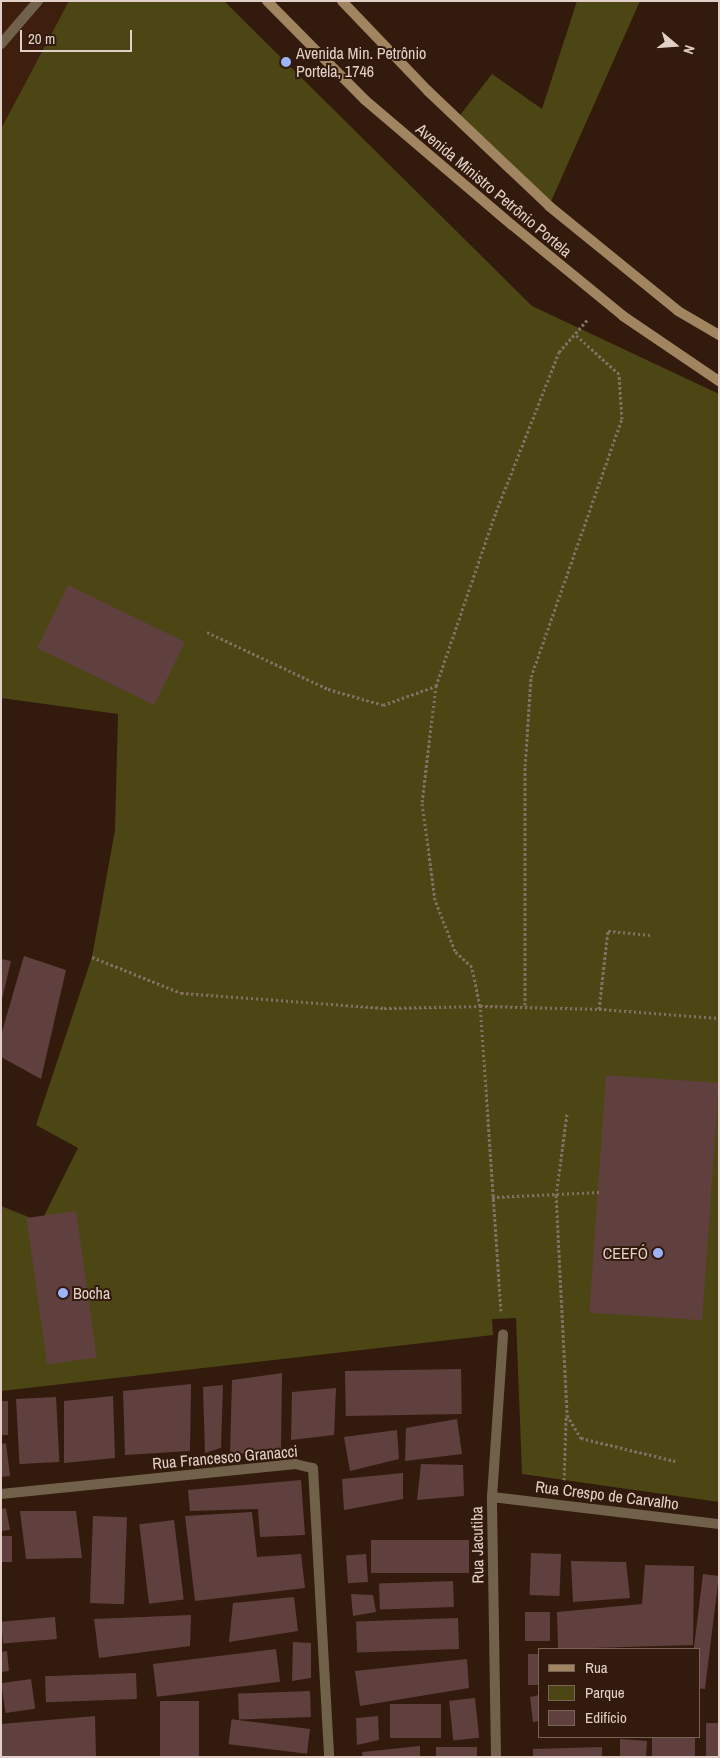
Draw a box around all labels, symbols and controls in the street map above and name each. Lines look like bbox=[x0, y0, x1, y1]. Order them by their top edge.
scale bar bbox=[22, 20, 135, 52]
north arrow bbox=[650, 20, 700, 70]
text: 20 m bbox=[28, 28, 55, 49]
place label: Avenida Min. Petrônio Portela, 1746 bbox=[296, 43, 426, 81]
text: N bbox=[679, 43, 699, 56]
marker: Avenida Min. Petrônio Portela, 1746 bbox=[280, 56, 292, 68]
street label: Avenida Ministro Petrônio Portela bbox=[412, 119, 576, 261]
place label: CEEFÓ bbox=[603, 1243, 648, 1263]
marker: CEEFÓ bbox=[652, 1247, 664, 1259]
place label: Bocha bbox=[73, 1283, 110, 1303]
marker: Bocha bbox=[57, 1287, 69, 1299]
street label: Rua Francesco Granacci bbox=[152, 1441, 298, 1473]
street label: Rua Crespo de Carvalho bbox=[534, 1477, 680, 1513]
street label: Rua Jacutiba bbox=[467, 1506, 487, 1584]
legend bbox=[538, 1648, 700, 1738]
text: Rua bbox=[585, 1657, 608, 1678]
text: Parque bbox=[585, 1682, 625, 1703]
text: Edifício bbox=[585, 1707, 627, 1728]

